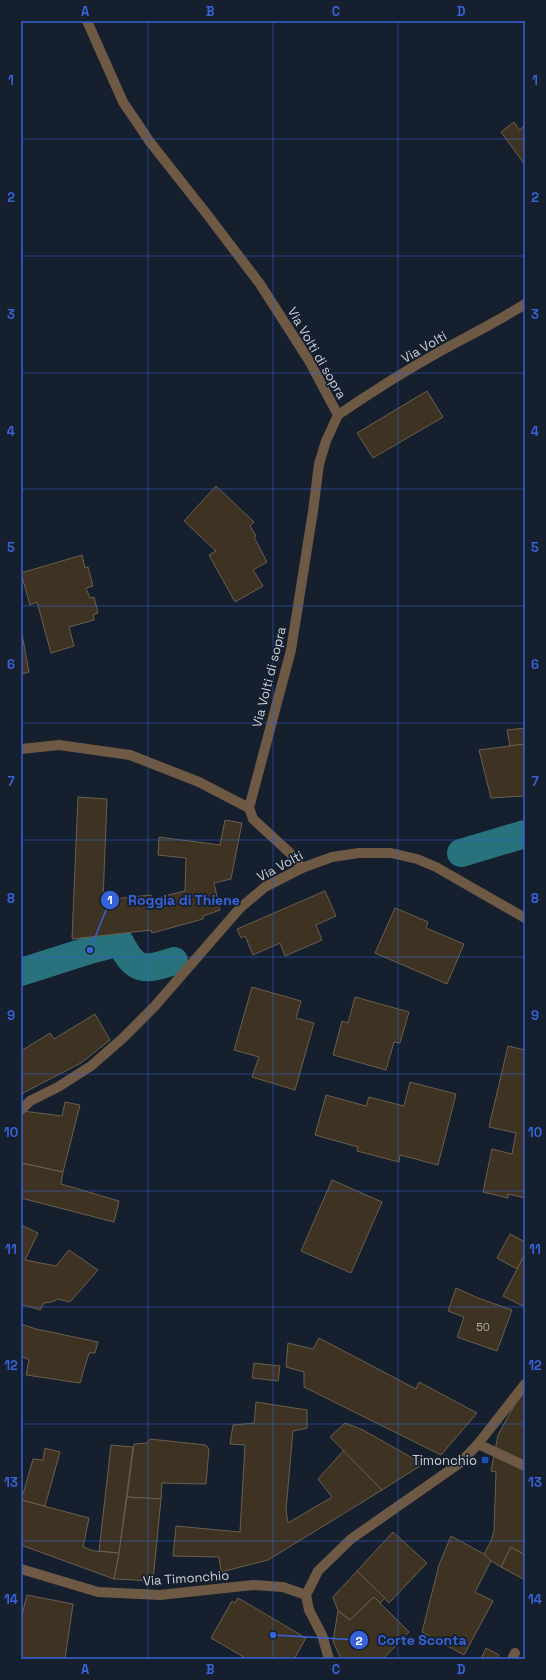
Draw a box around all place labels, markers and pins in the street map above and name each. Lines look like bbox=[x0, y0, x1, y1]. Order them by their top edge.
callout: Roggia di Thiene bbox=[100, 887, 248, 913]
place label: Timonchio bbox=[412, 1452, 477, 1469]
marker: Timonchio bbox=[480, 1455, 490, 1465]
callout: Corte Sconta bbox=[349, 1627, 474, 1653]

